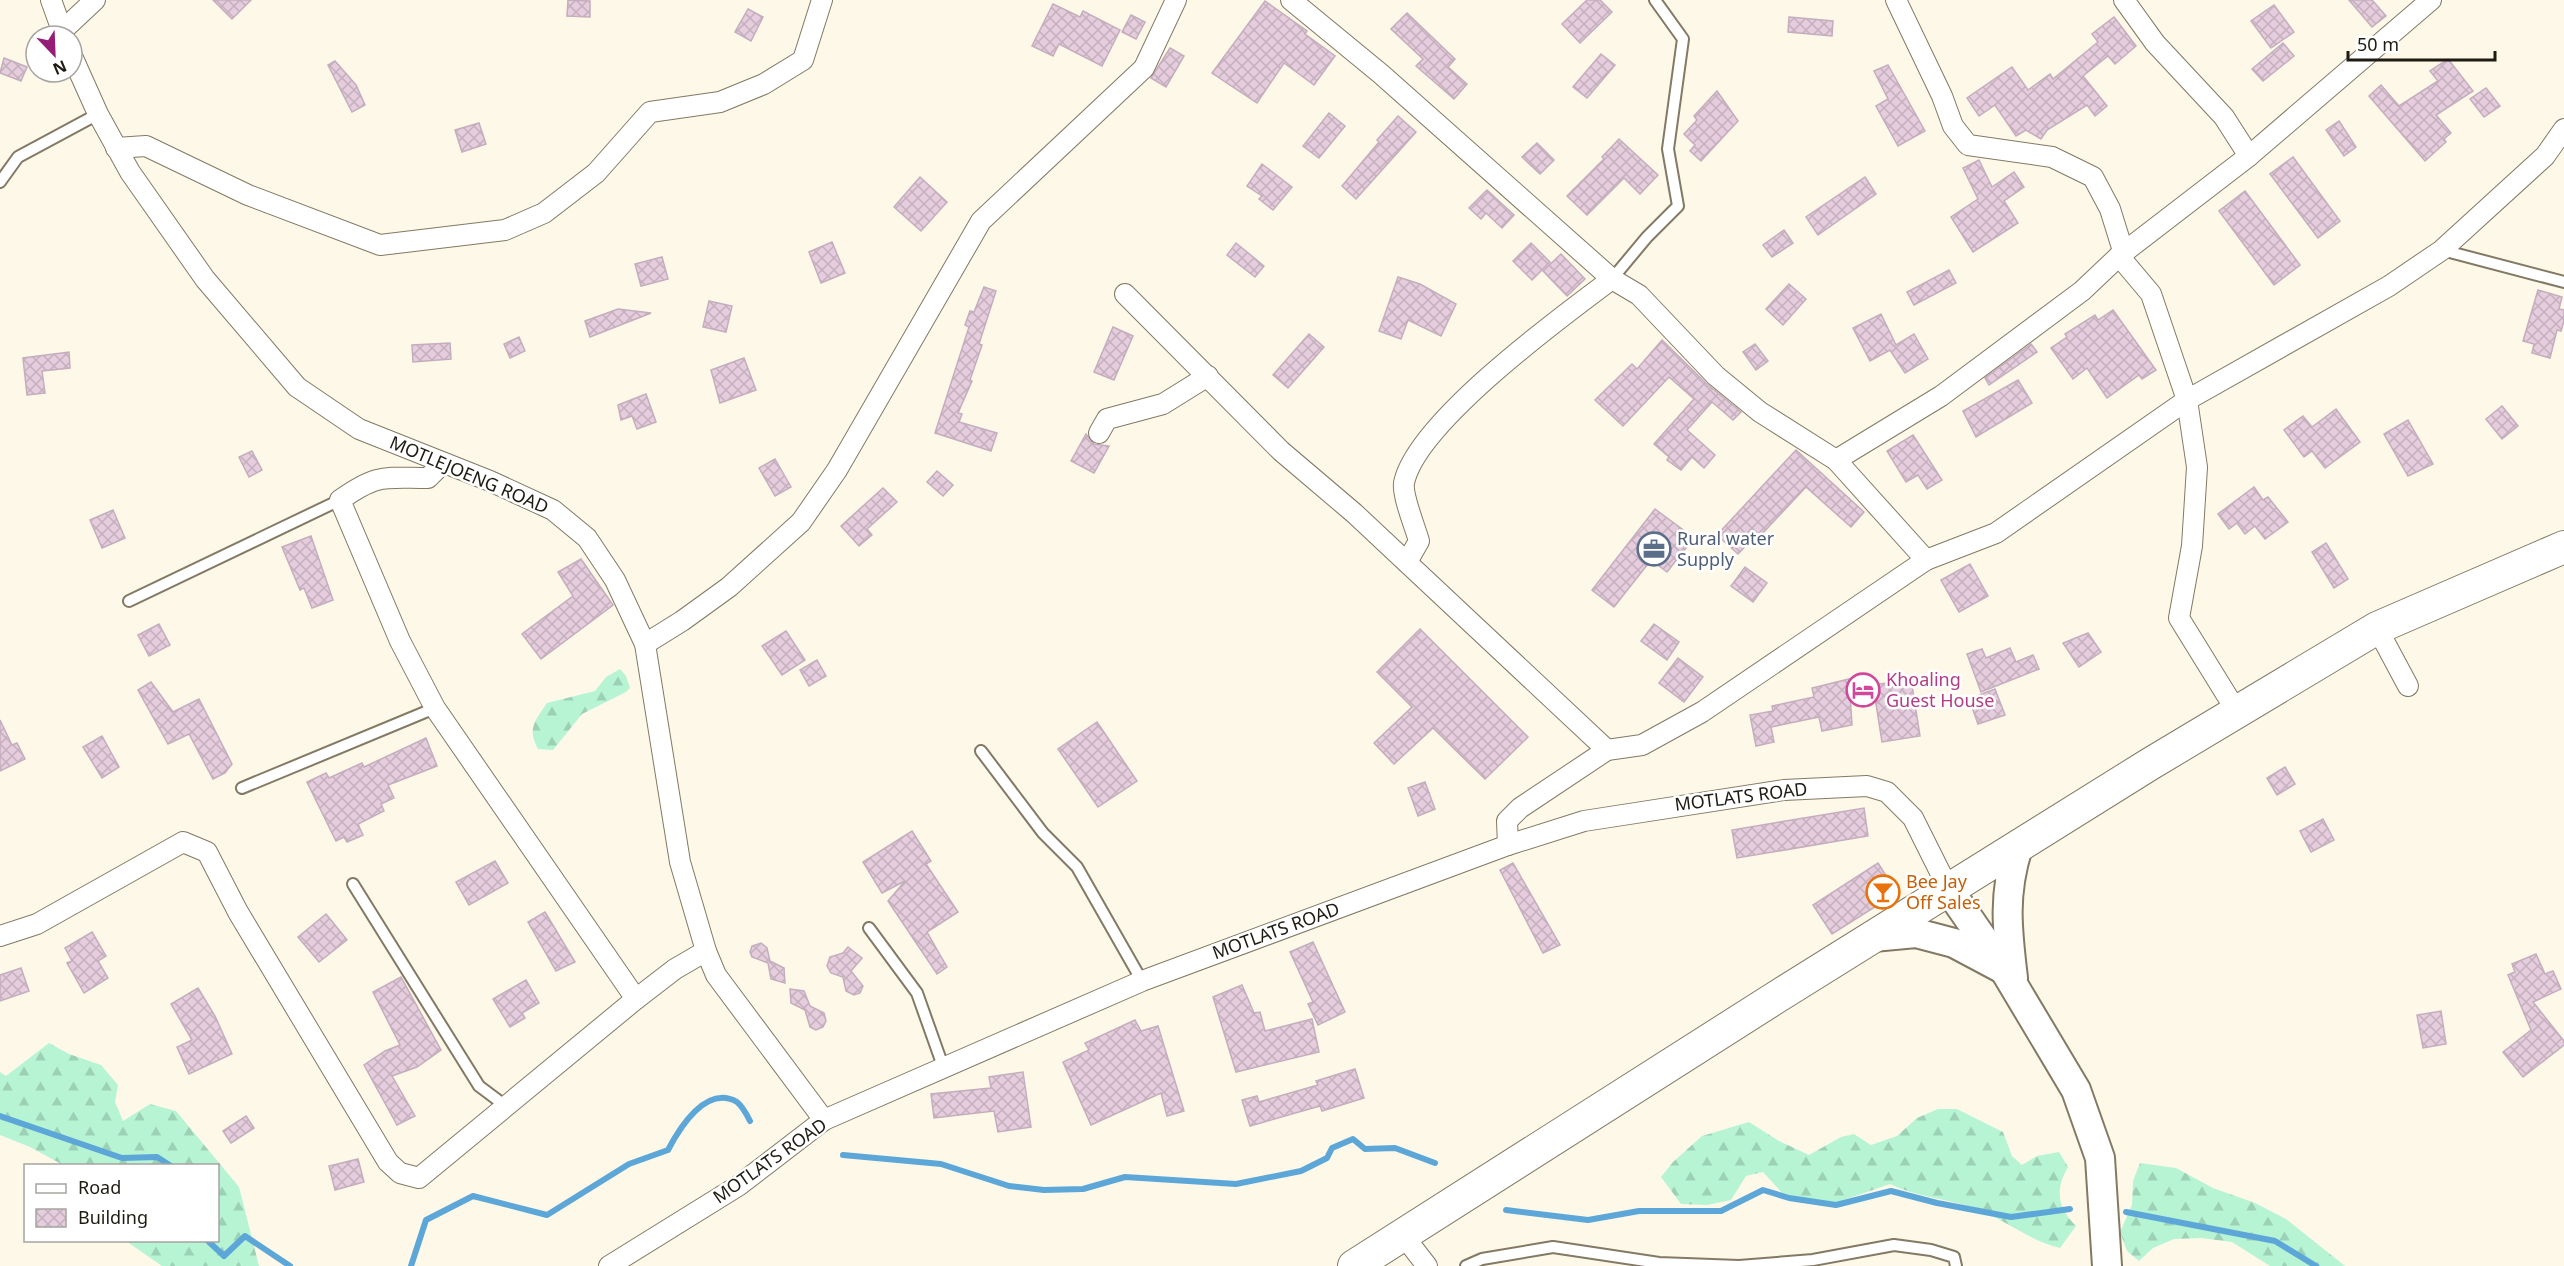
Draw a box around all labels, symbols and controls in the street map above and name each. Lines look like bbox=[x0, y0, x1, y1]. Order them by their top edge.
north arrow bbox=[24, 24, 84, 84]
scale bar bbox=[2348, 24, 2495, 62]
text: 50 m bbox=[2357, 32, 2399, 56]
text: N bbox=[50, 55, 70, 80]
street label: MOTLEJOENG ROAD bbox=[386, 430, 552, 518]
place label: Rural water Supply bbox=[1677, 526, 1775, 571]
office icon: Rural water Supply bbox=[1636, 531, 1672, 567]
place label: Khoaling Guest House bbox=[1886, 667, 1994, 712]
hotel icon: Khoaling Guest House bbox=[1845, 672, 1881, 708]
street label: MOTLATS ROAD bbox=[1673, 776, 1809, 816]
place label: Bee Jay Off Sales bbox=[1906, 869, 1981, 914]
bar icon: Bee Jay Off Sales bbox=[1865, 874, 1901, 910]
street label: MOTLATS ROAD bbox=[1209, 896, 1343, 964]
street label: MOTLATS ROAD bbox=[708, 1112, 831, 1208]
legend bbox=[24, 1164, 219, 1242]
text: Road bbox=[78, 1175, 121, 1199]
text: Building bbox=[78, 1205, 148, 1229]

